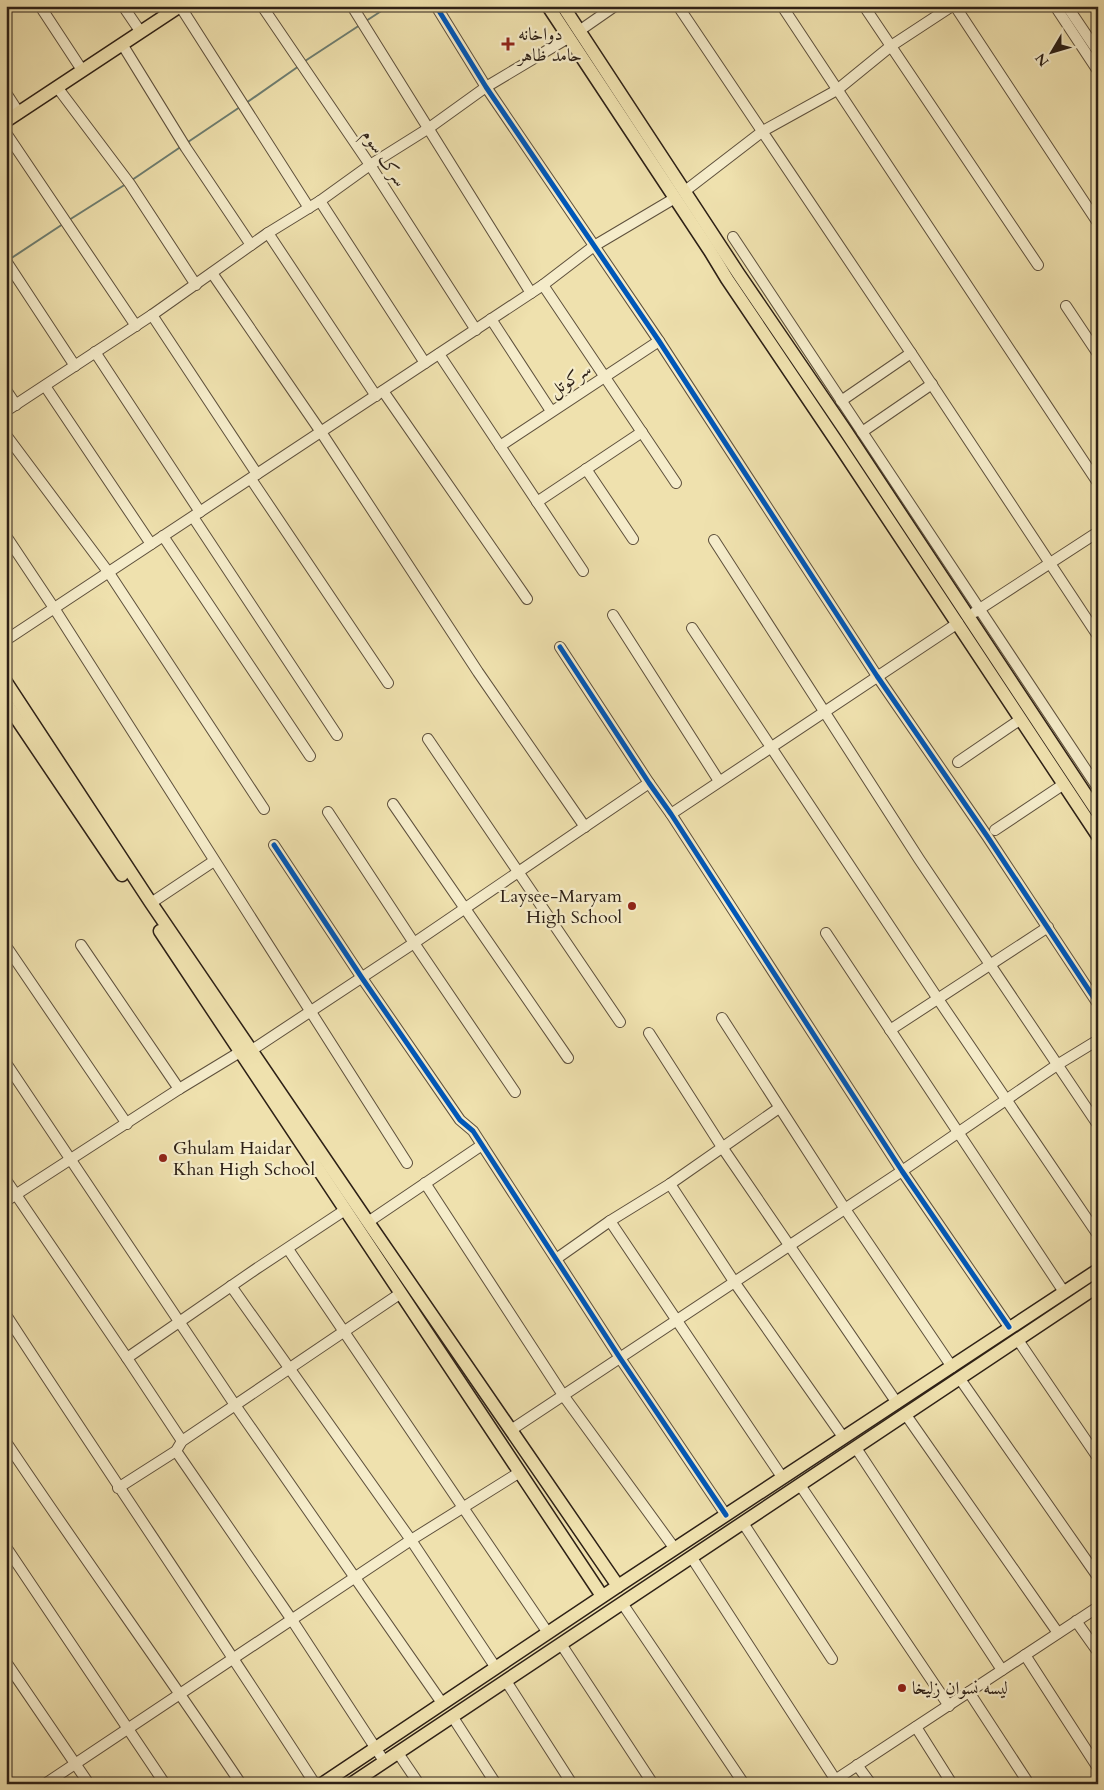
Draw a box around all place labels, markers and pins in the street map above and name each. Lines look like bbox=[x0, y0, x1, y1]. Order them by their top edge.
place label: دواخانه حامد ظاهر bbox=[516, 22, 582, 68]
marker: دواخانه حامد ظاهر bbox=[502, 38, 514, 50]
place label: Laysee-Maryam High School bbox=[500, 884, 623, 930]
marker: Laysee-Maryam High School bbox=[626, 900, 638, 912]
place label: Ghulam Haidar Khan High School bbox=[173, 1136, 316, 1182]
marker: Ghulam Haidar Khan High School bbox=[157, 1152, 169, 1164]
place label: لیسه نسوان زلیخا bbox=[912, 1676, 1008, 1701]
marker: لیسه نسوان زلیخا bbox=[896, 1682, 908, 1694]

